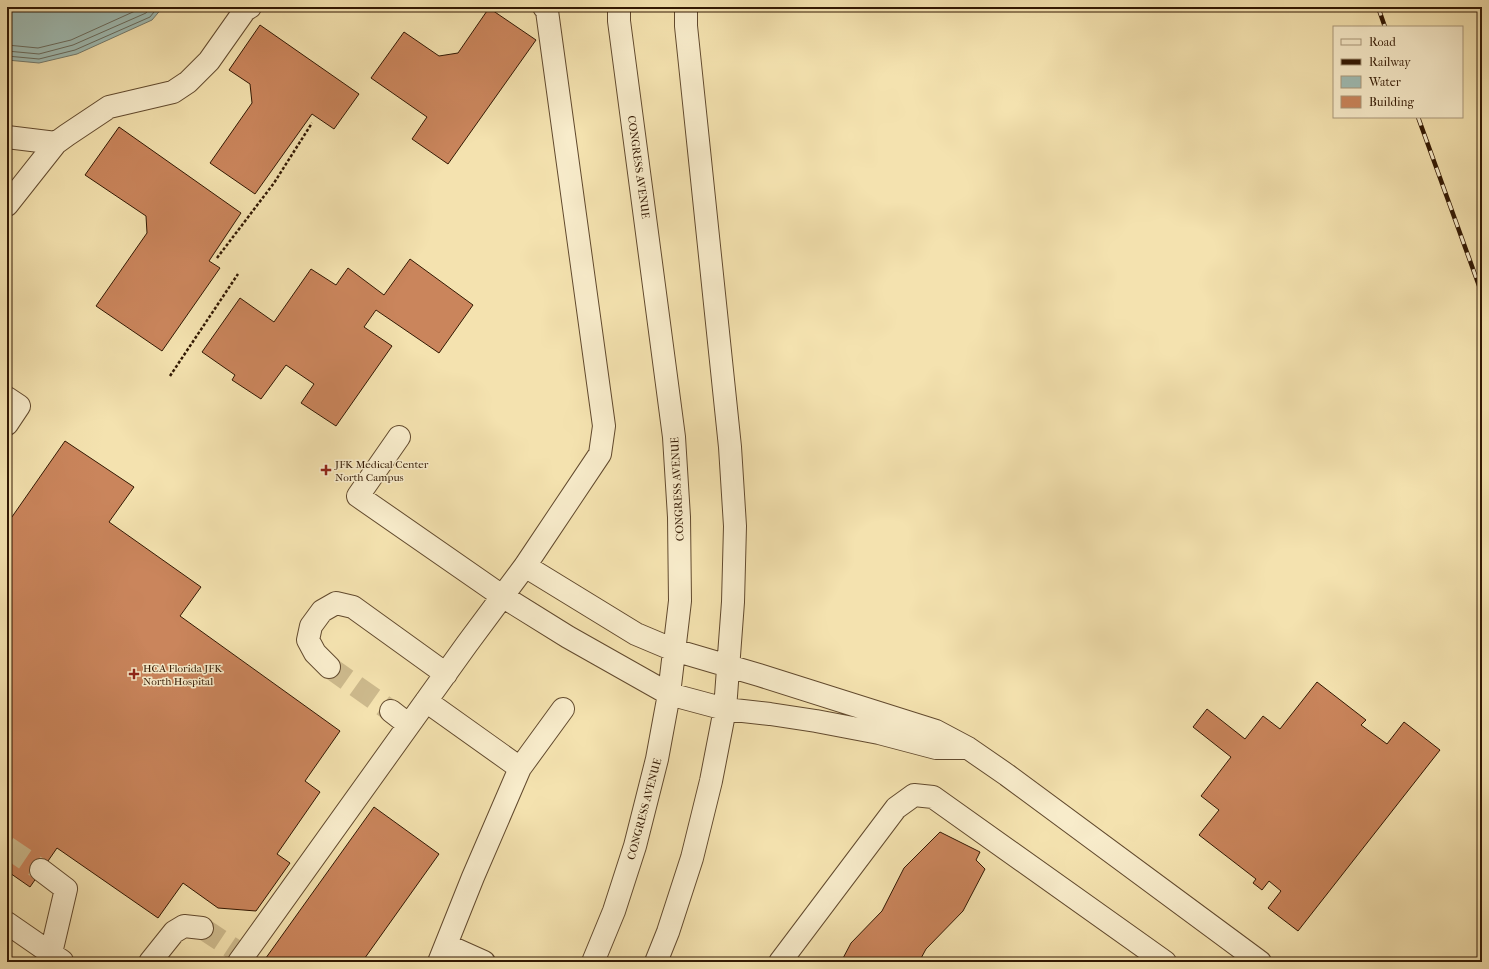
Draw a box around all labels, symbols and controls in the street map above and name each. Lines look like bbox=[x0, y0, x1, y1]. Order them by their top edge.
legend bbox=[1333, 26, 1463, 118]
text: Road bbox=[1369, 35, 1396, 49]
text: Railway bbox=[1369, 55, 1411, 69]
text: Water bbox=[1368, 75, 1402, 89]
text: Building bbox=[1369, 95, 1414, 109]
street label: CONGRESS AVENUE bbox=[625, 114, 652, 220]
street label: CONGRESS AVENUE bbox=[668, 436, 687, 541]
place label: JFK Medical Center North Campus bbox=[334, 458, 429, 484]
marker: JFK Medical Center North Campus bbox=[320, 464, 332, 476]
place label: HCA Florida JFK North Hospital bbox=[143, 662, 223, 688]
marker: HCA Florida JFK North Hospital bbox=[128, 668, 140, 680]
street label: CONGRESS AVENUE bbox=[625, 757, 664, 861]

